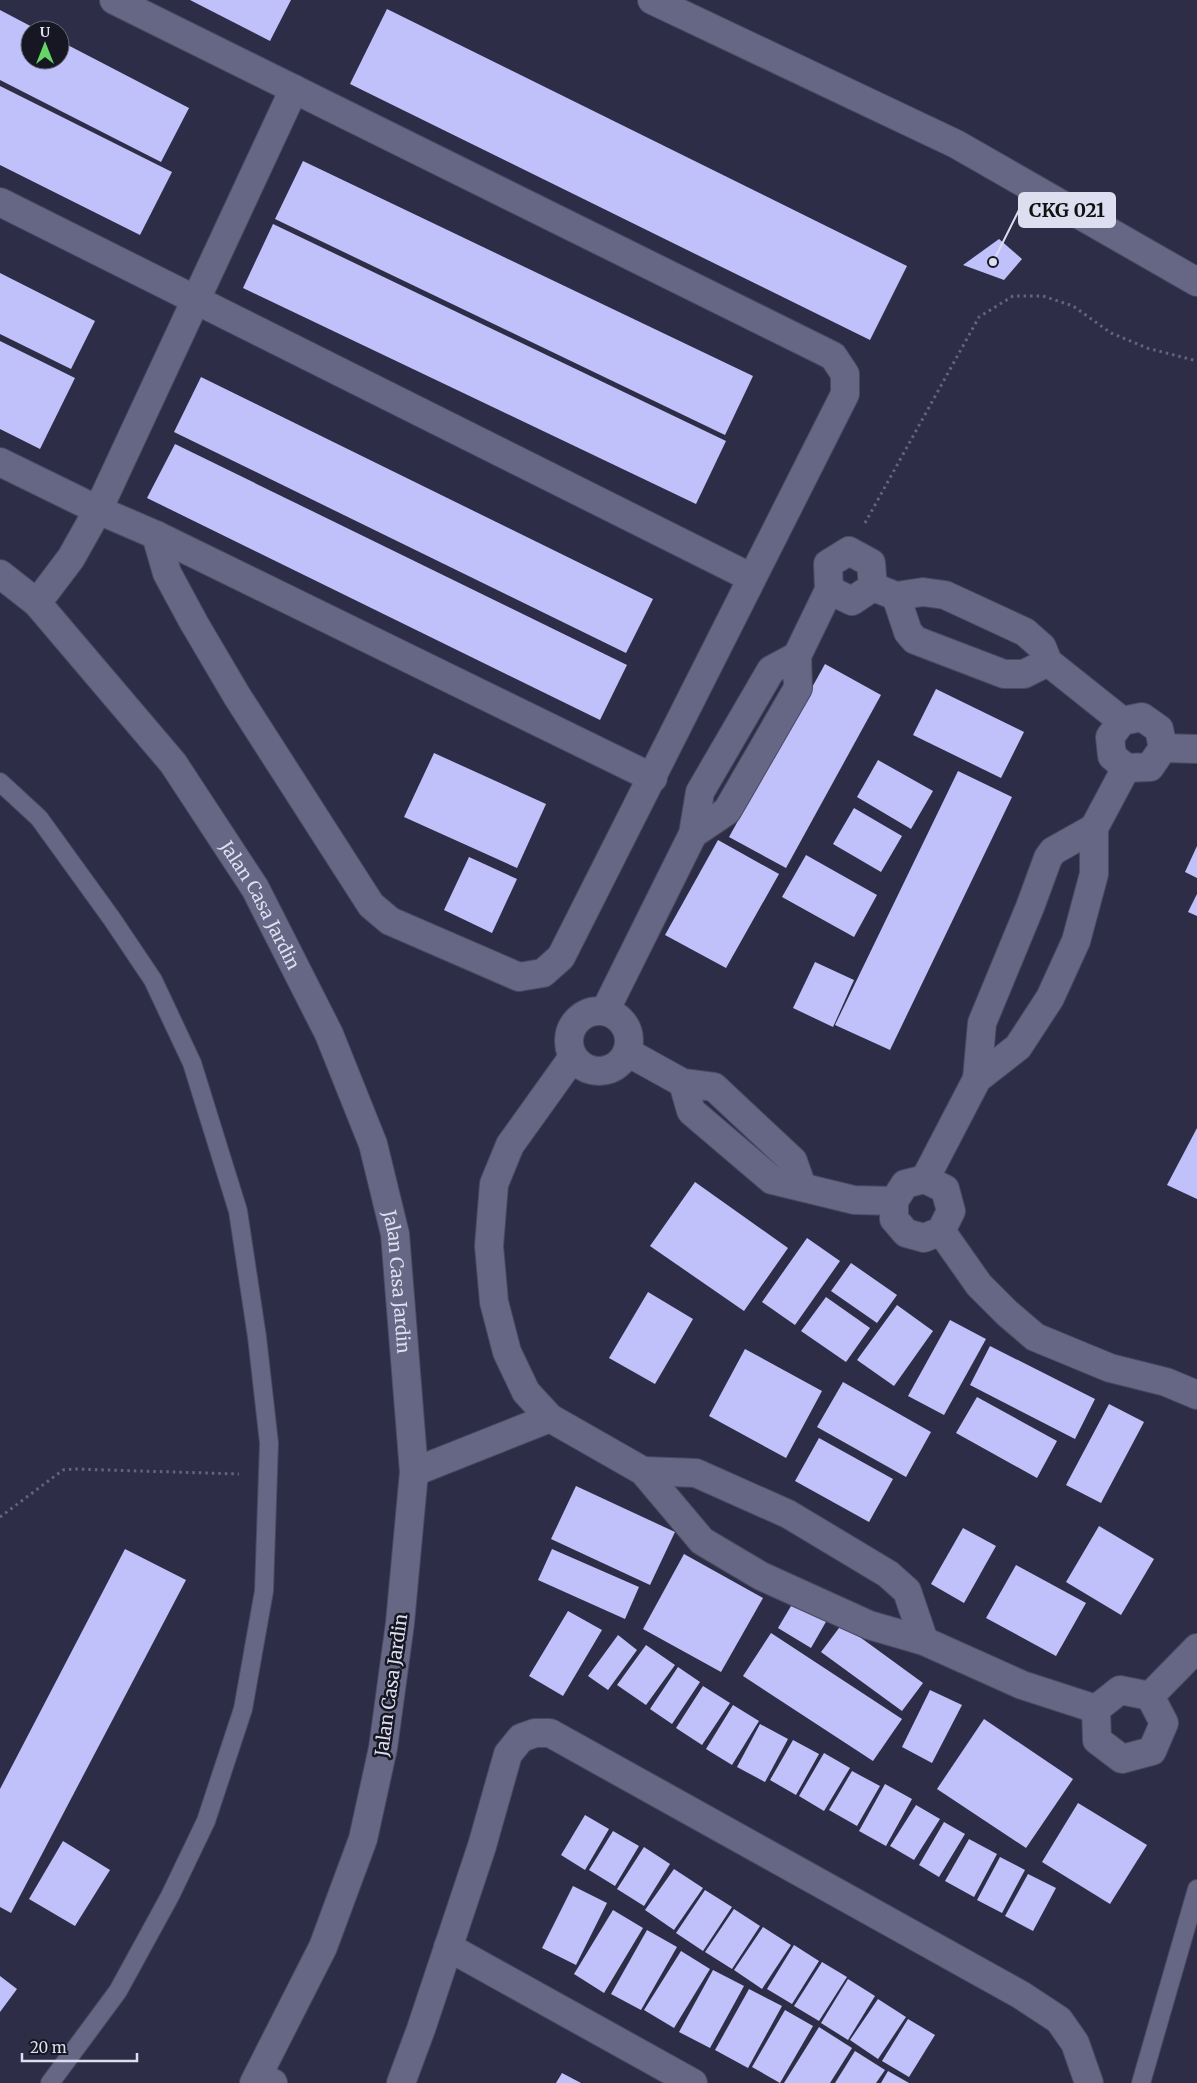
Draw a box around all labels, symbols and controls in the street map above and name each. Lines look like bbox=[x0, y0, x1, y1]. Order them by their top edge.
north arrow bbox=[20, 20, 70, 70]
text: U bbox=[40, 23, 51, 41]
callout: CKG 021 bbox=[1019, 193, 1115, 227]
text: CKG 021 bbox=[1029, 198, 1105, 222]
street label: Jalan Casa Jardin bbox=[215, 835, 306, 973]
street label: Jalan Casa Jardin bbox=[378, 1207, 416, 1354]
street label: Jalan Casa Jardin bbox=[369, 1612, 412, 1759]
scale bar bbox=[22, 2030, 138, 2062]
text: 20 m bbox=[30, 2038, 67, 2057]

